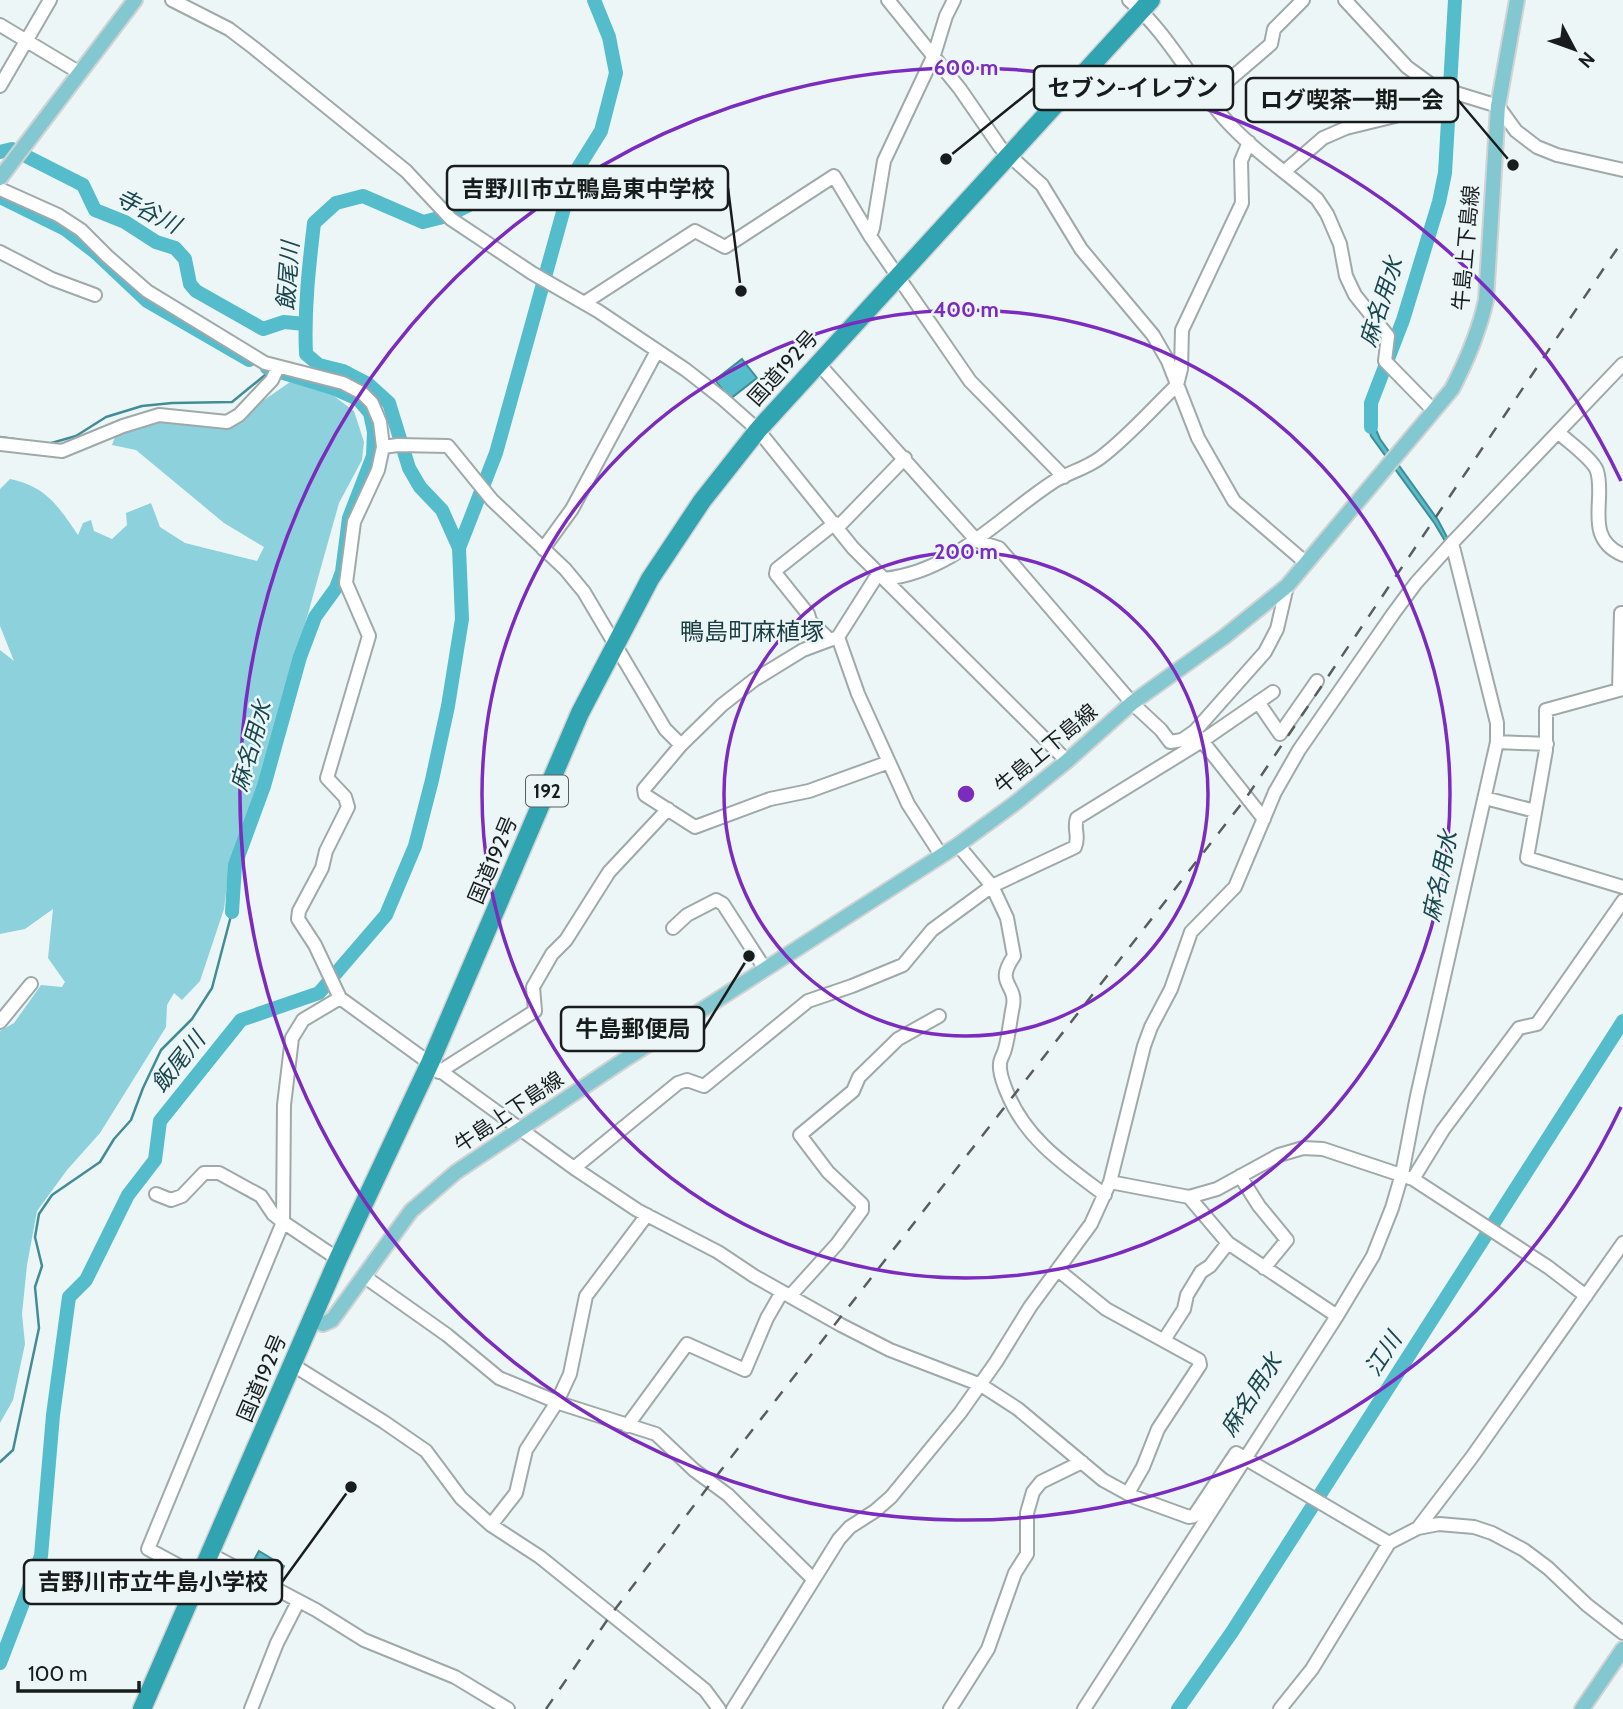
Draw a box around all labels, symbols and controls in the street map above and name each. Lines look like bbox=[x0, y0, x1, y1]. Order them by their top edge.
north arrow bbox=[1539, 14, 1609, 84]
text: N bbox=[1573, 47, 1600, 72]
text: 600 m bbox=[934, 55, 998, 80]
callout: セブン-イレブン bbox=[1034, 66, 1233, 110]
text: セブン-イレブン bbox=[1048, 74, 1218, 102]
callout: ログ喫茶一期一会 bbox=[1246, 78, 1458, 122]
text: ログ喫茶一期一会 bbox=[1260, 86, 1444, 114]
callout: 吉野川市立鴨島東中学校 bbox=[447, 166, 728, 210]
text: 吉野川市立鴨島東中学校 bbox=[462, 175, 715, 203]
water label: 寺谷川 bbox=[111, 183, 188, 240]
street label: 牛島上下島線 bbox=[1448, 184, 1483, 312]
water label: 飯尾川 bbox=[272, 238, 305, 311]
water label: 麻名用水 bbox=[1353, 251, 1409, 350]
text: 400 m bbox=[933, 297, 999, 322]
street label: 国道192号 bbox=[742, 325, 823, 411]
text: 200 m bbox=[934, 539, 998, 564]
district label: 鴨島町麻植塚 bbox=[680, 617, 824, 646]
water label: 麻名用水 bbox=[225, 695, 278, 794]
street label: 牛島上下島線 bbox=[989, 699, 1102, 799]
road number: 192 bbox=[526, 776, 568, 806]
centre of rings bbox=[954, 782, 978, 806]
street label: 国道192号 bbox=[463, 812, 522, 907]
water label: 麻名用水 bbox=[1417, 825, 1464, 924]
callout: 牛島郵便局 bbox=[561, 1007, 704, 1051]
text: 牛島郵便局 bbox=[576, 1015, 691, 1043]
water label: 飯尾川 bbox=[145, 1024, 212, 1098]
street label: 牛島上下島線 bbox=[450, 1066, 568, 1157]
water label: 江川 bbox=[1359, 1325, 1409, 1381]
street label: 国道192号 bbox=[232, 1330, 291, 1425]
water label: 麻名用水 bbox=[1214, 1346, 1289, 1441]
callout: 吉野川市立牛島小学校 bbox=[24, 1560, 282, 1604]
text: 吉野川市立牛島小学校 bbox=[38, 1568, 268, 1596]
scale bar bbox=[18, 1650, 138, 1694]
text: 100 m bbox=[28, 1661, 87, 1686]

